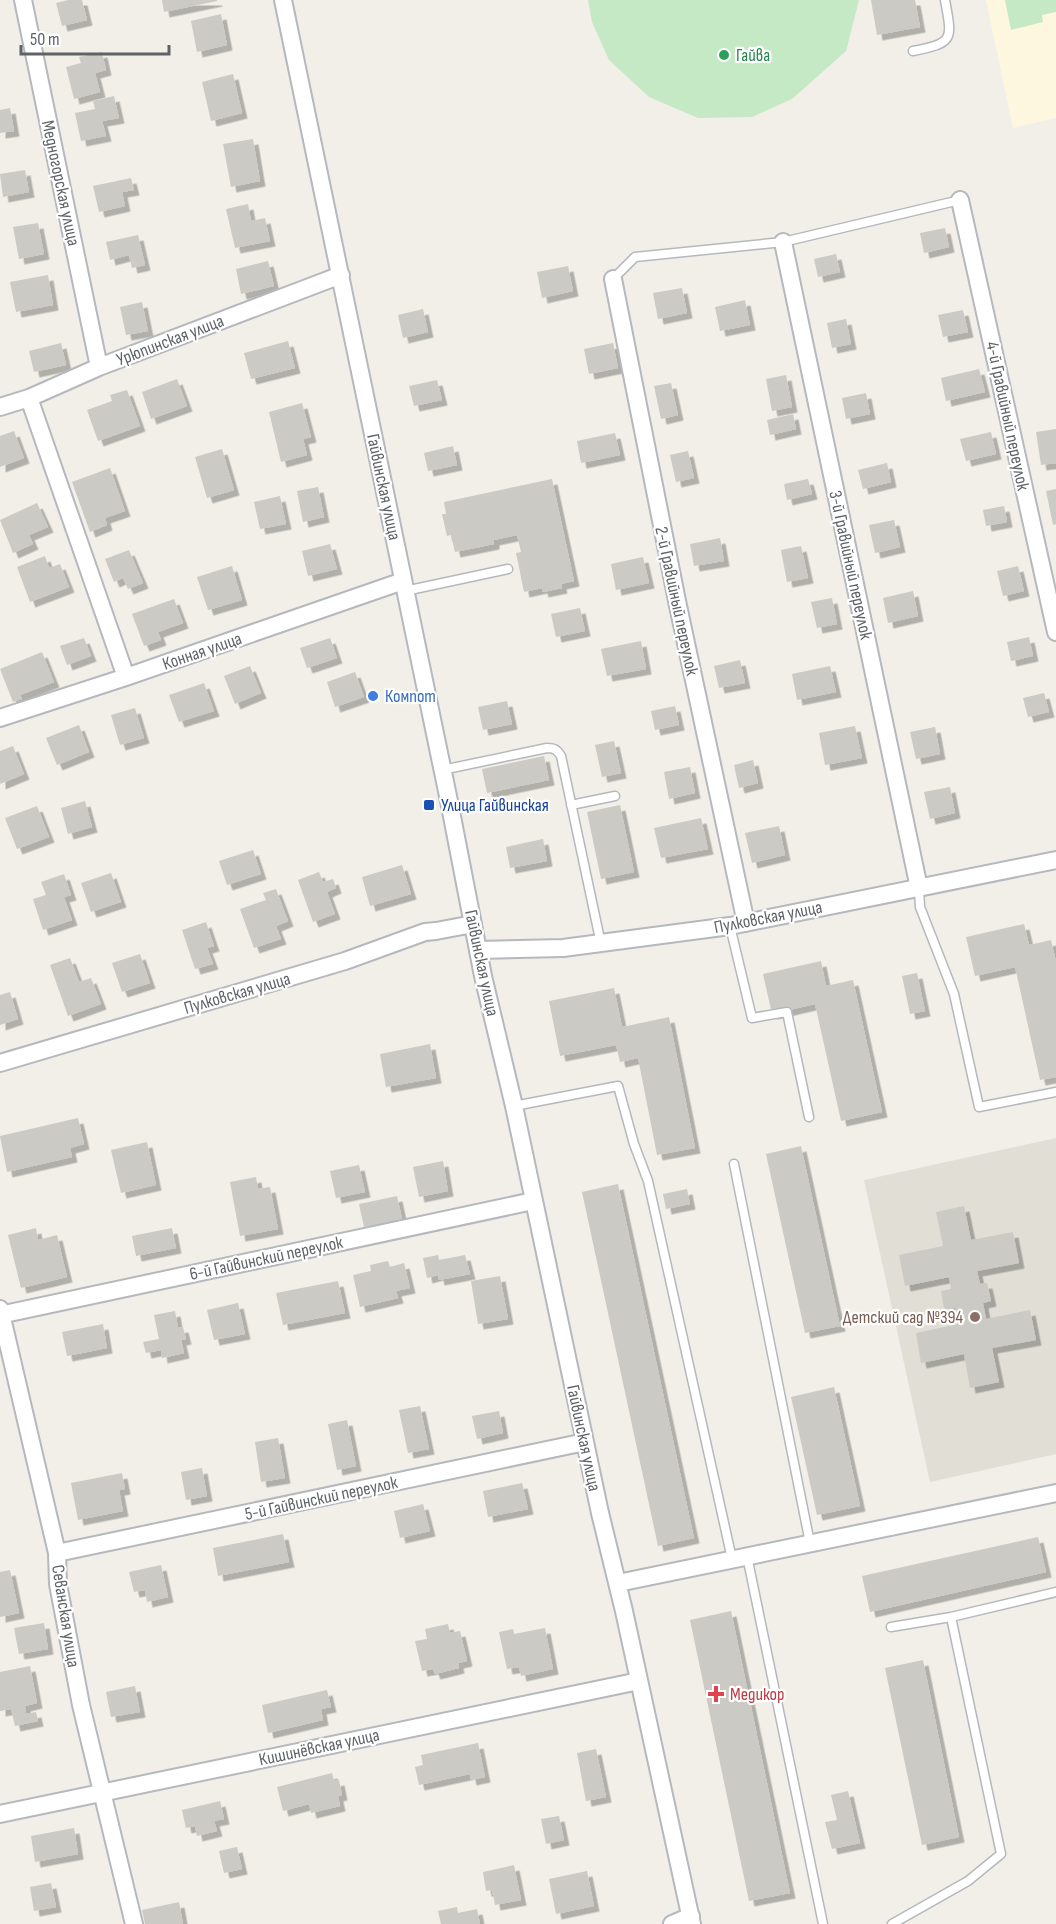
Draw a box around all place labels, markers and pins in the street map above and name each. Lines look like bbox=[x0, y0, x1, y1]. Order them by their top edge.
place label: Гайва bbox=[736, 45, 770, 66]
marker: Гайва bbox=[717, 48, 731, 62]
place label: Компот bbox=[385, 686, 436, 707]
marker: Компот bbox=[366, 689, 380, 703]
place label: Улица Гайвинская bbox=[441, 795, 549, 816]
marker: Улица Гайвинская bbox=[422, 798, 436, 812]
place label: Детский сад №394 bbox=[843, 1307, 963, 1328]
marker: Детский сад №394 bbox=[968, 1310, 982, 1324]
place label: Медикор bbox=[730, 1684, 784, 1705]
marker: Медикор bbox=[707, 1685, 725, 1703]

